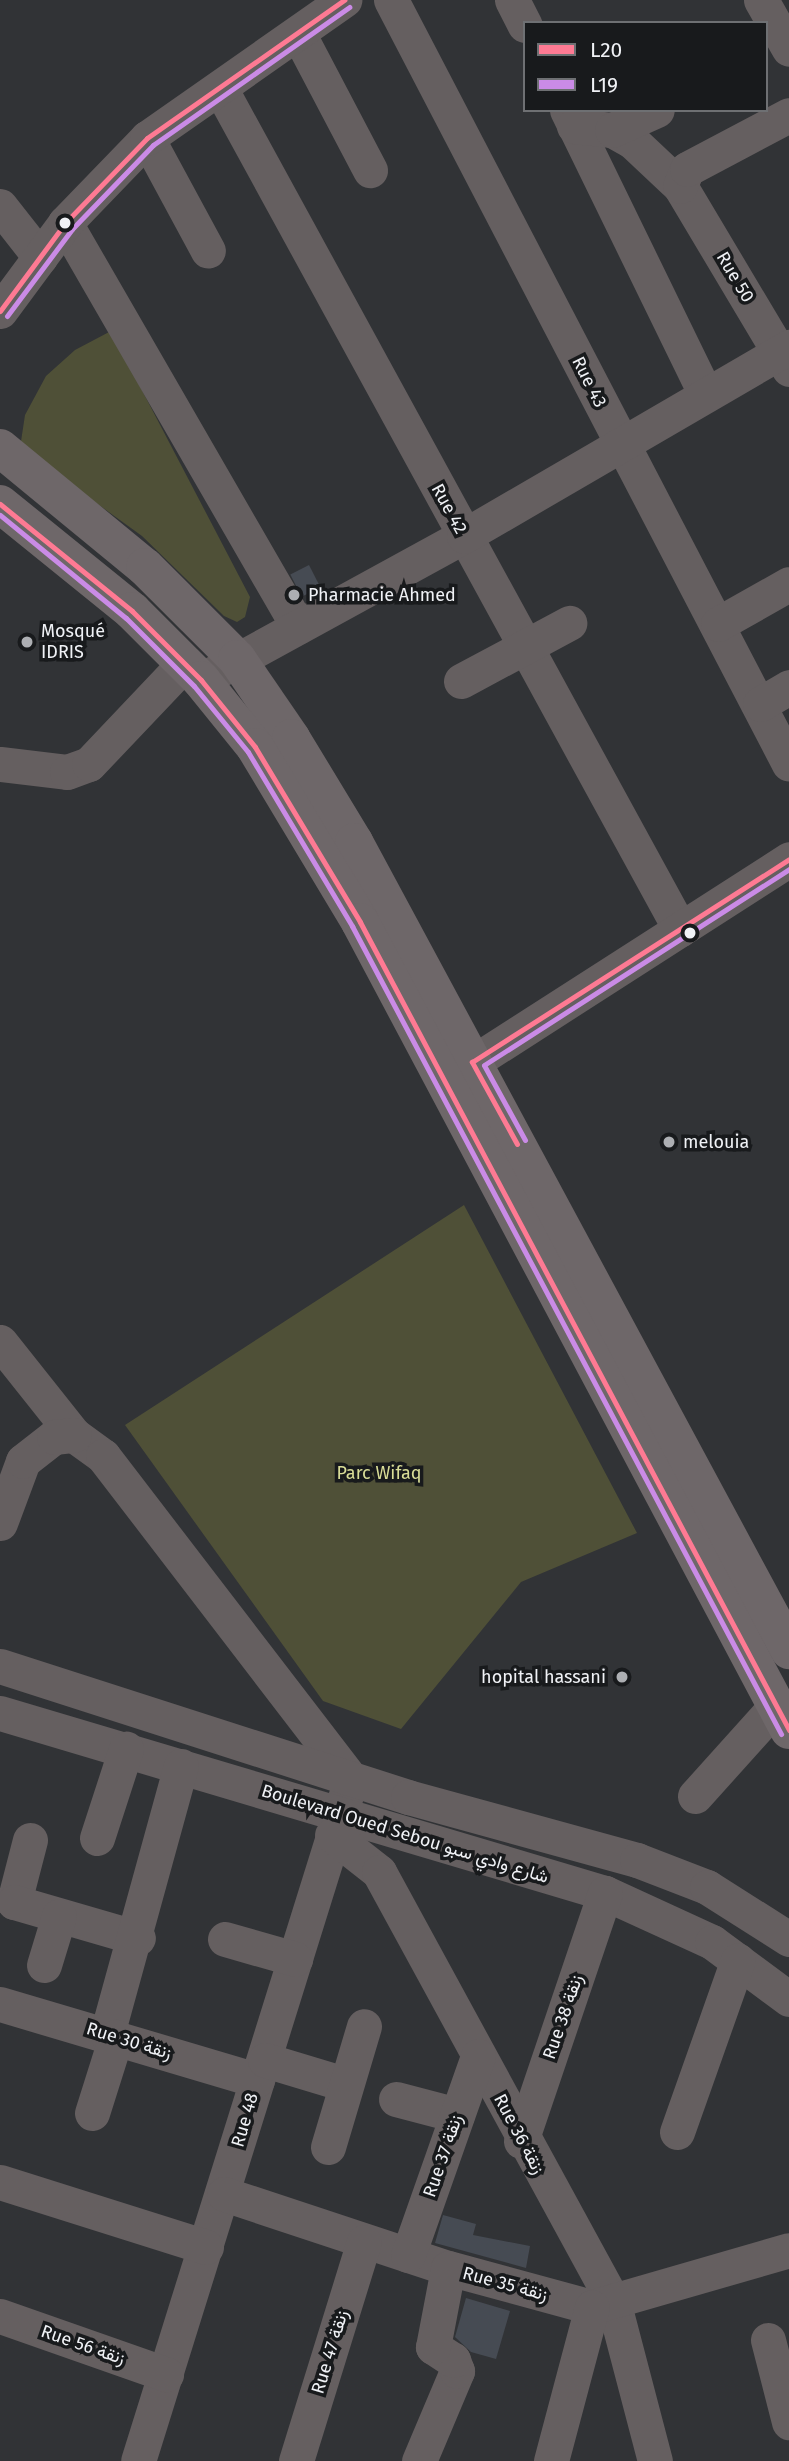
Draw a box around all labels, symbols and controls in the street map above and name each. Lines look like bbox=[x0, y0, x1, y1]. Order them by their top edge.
legend bbox=[523, 21, 768, 112]
text: L20 bbox=[590, 37, 622, 63]
text: L19 bbox=[590, 72, 618, 98]
unlabelled marker bbox=[58, 216, 72, 230]
street label: Rue 50 bbox=[712, 248, 758, 306]
street label: Rue 43 bbox=[567, 353, 611, 411]
street label: Rue 42 bbox=[426, 480, 472, 538]
place label: Pharmacie Ahmed bbox=[308, 584, 456, 606]
marker: Pharmacie Ahmed bbox=[286, 587, 302, 603]
place label: Mosqué IDRIS bbox=[41, 621, 105, 664]
marker: Mosqué IDRIS bbox=[19, 634, 35, 650]
unlabelled marker bbox=[683, 926, 697, 940]
place label: melouia bbox=[683, 1131, 749, 1153]
marker: melouia bbox=[661, 1134, 677, 1150]
park label: Parc Wifaq bbox=[336, 1462, 422, 1484]
place label: hopital hassani bbox=[481, 1666, 606, 1688]
marker: hopital hassani bbox=[612, 1667, 632, 1687]
street label: Boulevard Oued Sebou شارع وادي سبو bbox=[259, 1780, 551, 1888]
street label: Rue 38 زنقة bbox=[538, 1972, 588, 2062]
street label: Rue 30 زنقة bbox=[84, 2018, 174, 2064]
street label: Rue 48 bbox=[227, 2090, 263, 2150]
street label: Rue 36 زنقة bbox=[489, 2090, 549, 2178]
street label: Rue 37 زنقة bbox=[419, 2112, 467, 2200]
street label: Rue 35 زنقة bbox=[460, 2262, 550, 2306]
street label: Rue 47 زنقة bbox=[307, 2308, 353, 2396]
street label: Rue 56 زنقة bbox=[38, 2321, 128, 2369]

